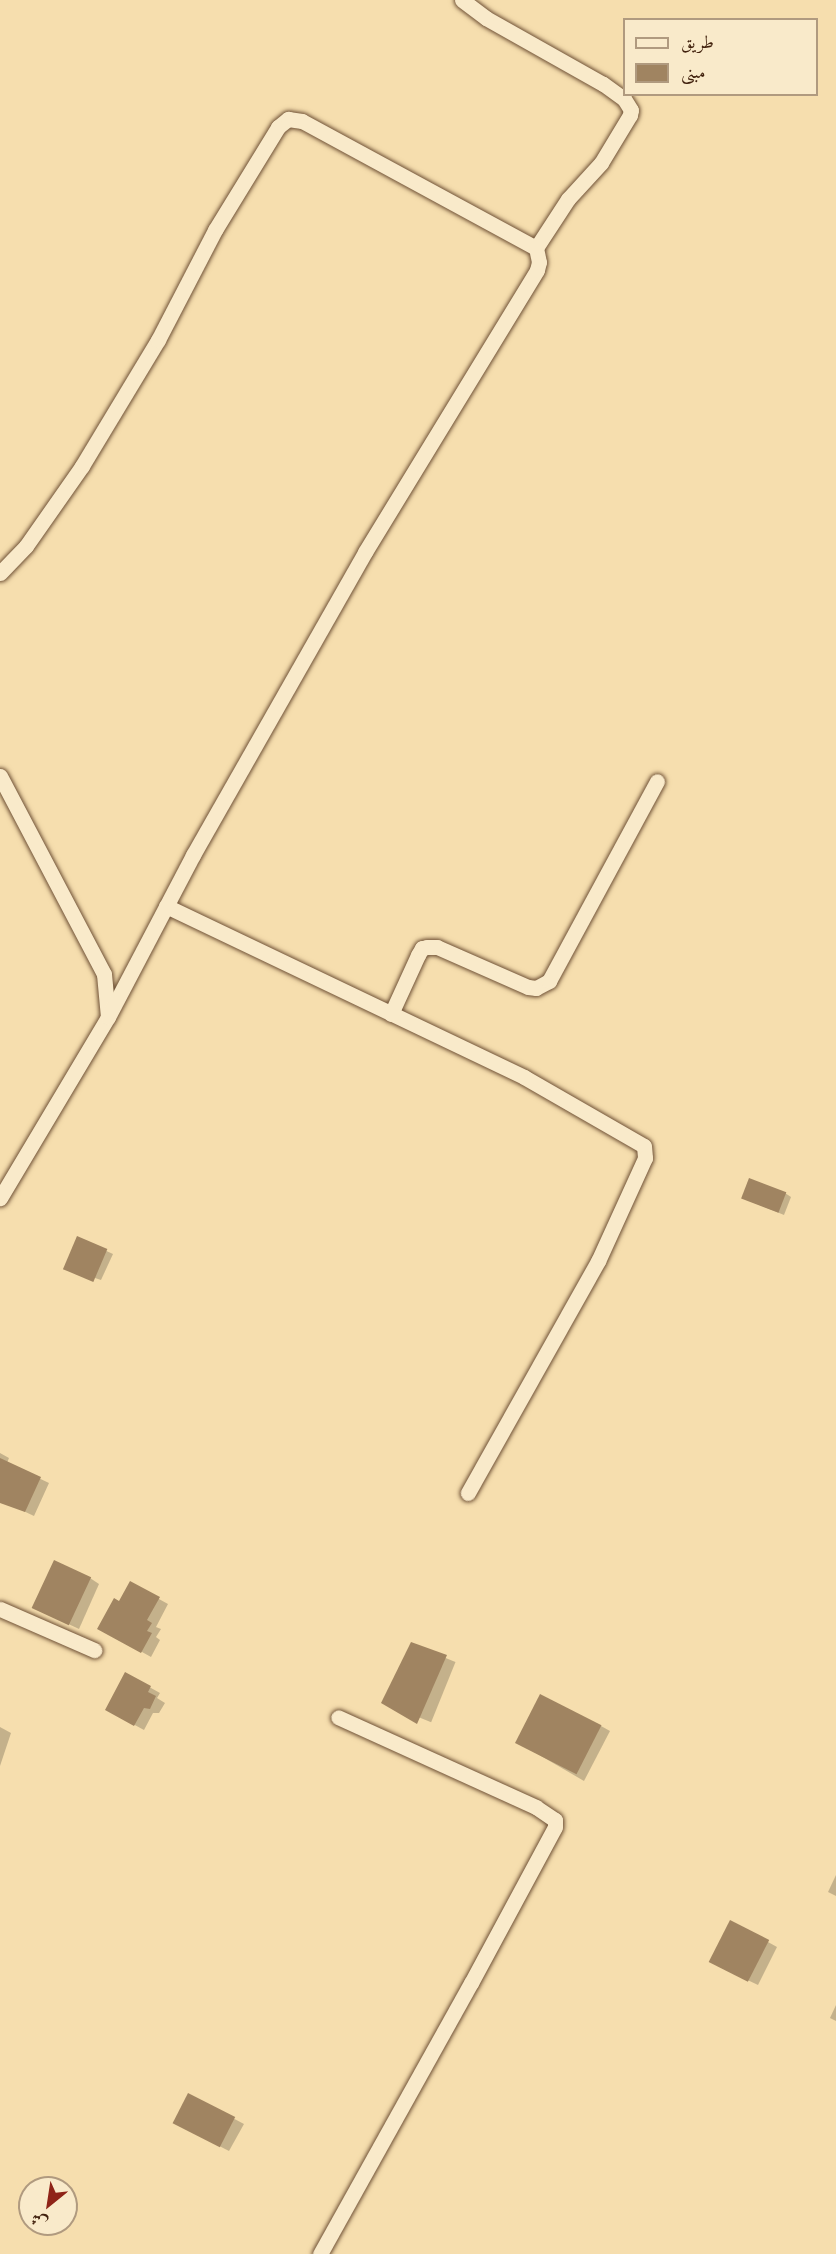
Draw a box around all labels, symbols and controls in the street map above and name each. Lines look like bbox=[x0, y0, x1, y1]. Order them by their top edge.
legend bbox=[623, 18, 818, 96]
text: طريق bbox=[681, 31, 714, 56]
text: مبنى bbox=[681, 61, 706, 86]
north arrow bbox=[18, 2176, 78, 2236]
text: ش bbox=[28, 2206, 52, 2233]

